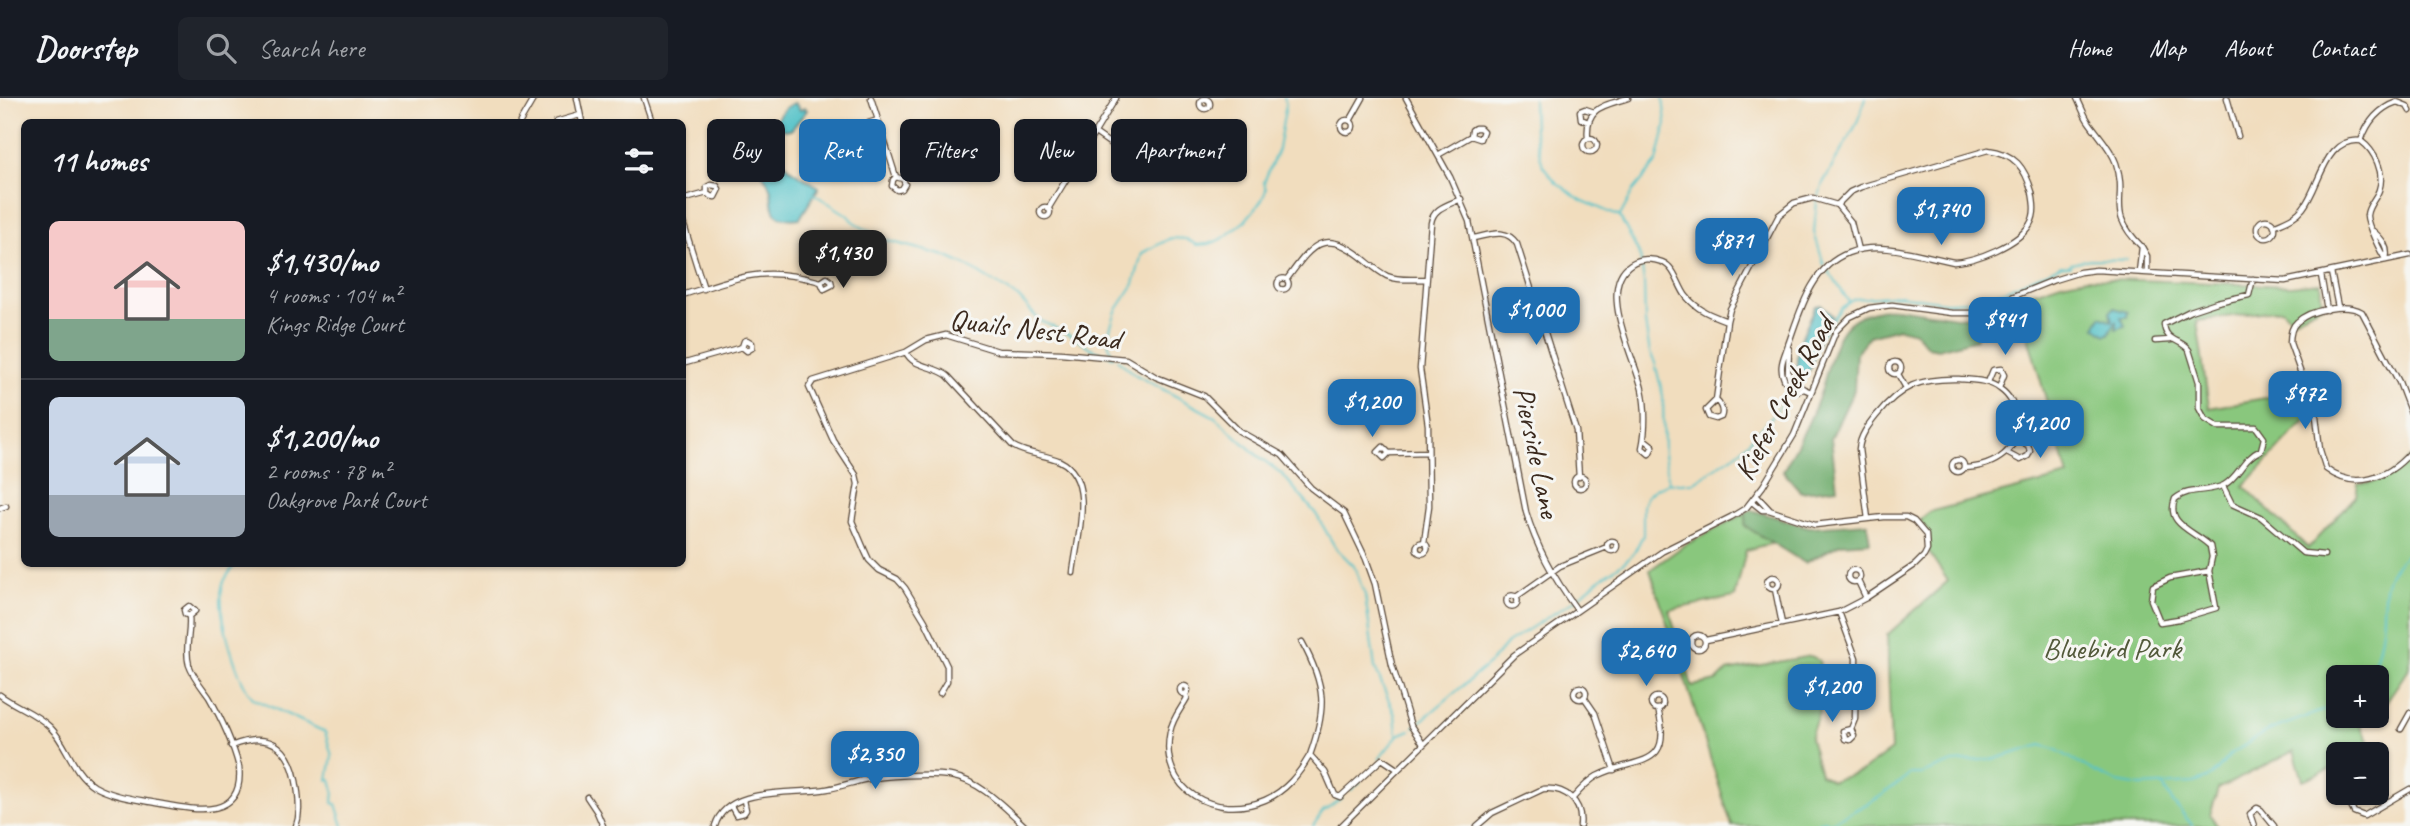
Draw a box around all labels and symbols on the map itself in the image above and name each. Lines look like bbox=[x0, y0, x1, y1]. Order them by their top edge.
pin: $1,740 bbox=[1884, 188, 1998, 247]
pin: $871 bbox=[1691, 218, 1773, 278]
pin: $1,430 bbox=[786, 230, 900, 290]
pin: $1,000 bbox=[1479, 288, 1593, 347]
pin: $941 bbox=[1964, 298, 2046, 357]
street label: Quails Nest Road bbox=[948, 300, 1127, 359]
street label: Kiefer Creek Road bbox=[1725, 306, 1845, 486]
pin: $972 bbox=[2264, 372, 2346, 431]
pin: $1,200 bbox=[1315, 380, 1429, 439]
street label: Pierside Lane bbox=[1505, 383, 1570, 523]
pin: $1,200 bbox=[1983, 400, 2097, 460]
pin: $2,640 bbox=[1589, 628, 1703, 688]
park label: Bluebird Park bbox=[2043, 629, 2183, 667]
pin: $1,200 bbox=[1775, 664, 1889, 724]
pin: $2,350 bbox=[818, 732, 932, 791]

